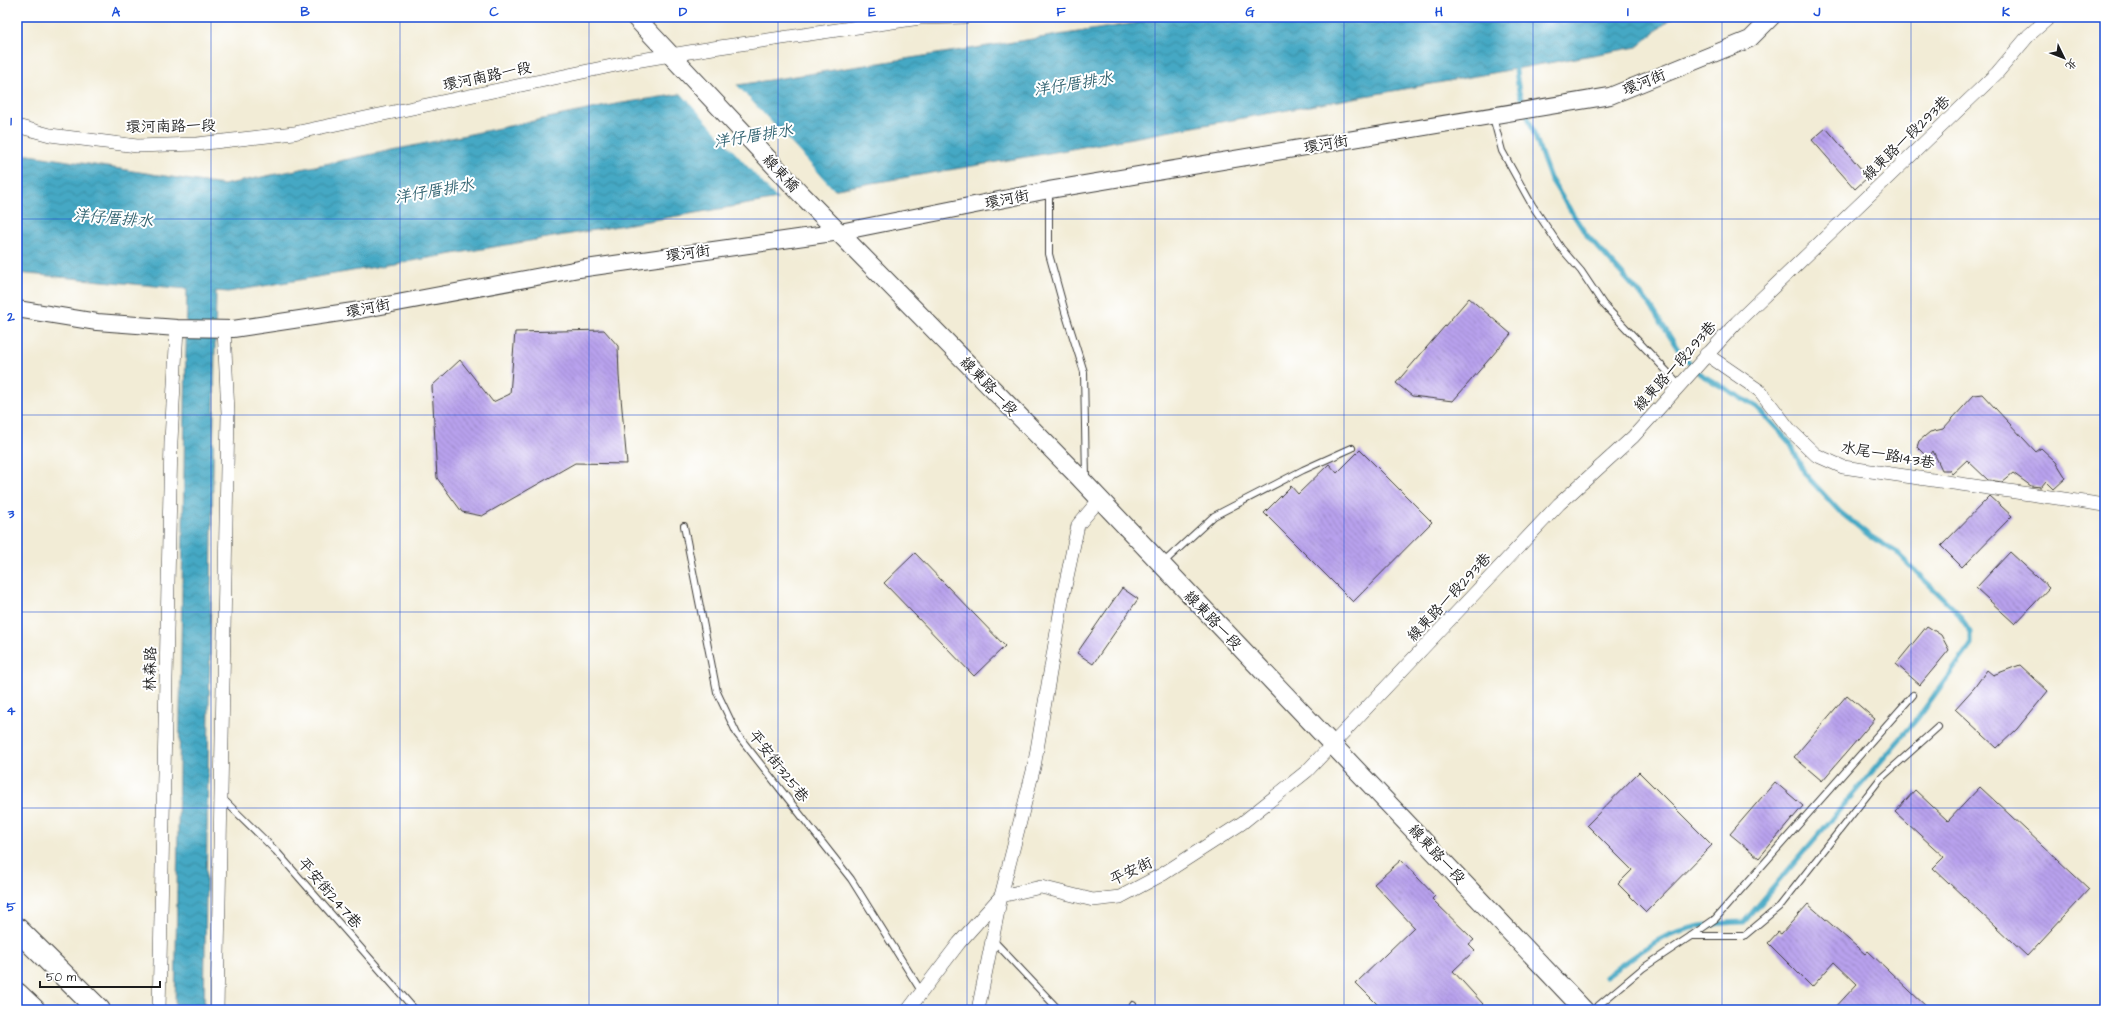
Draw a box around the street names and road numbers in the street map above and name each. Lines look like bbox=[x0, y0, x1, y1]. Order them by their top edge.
street label: 環河南路一段 bbox=[441, 57, 533, 96]
street label: 環河街 bbox=[1619, 64, 1669, 101]
street label: 線東路一段293巷 bbox=[1858, 91, 1955, 186]
street label: 環河南路一段 bbox=[126, 115, 216, 138]
street label: 環河街 bbox=[1302, 130, 1350, 159]
street label: 線東橋 bbox=[758, 150, 804, 197]
street label: 環河街 bbox=[983, 185, 1031, 214]
street label: 環河街 bbox=[664, 240, 712, 267]
street label: 環河街 bbox=[344, 294, 392, 323]
street label: 線東路一段293巷 bbox=[1629, 317, 1722, 416]
street label: 線東路一段 bbox=[955, 352, 1022, 421]
street label: 水尾一路143巷 bbox=[1839, 437, 1936, 474]
street label: 線東路一段293巷 bbox=[1403, 548, 1496, 646]
street label: 線東路一段 bbox=[1179, 586, 1246, 655]
street label: 林森路 bbox=[140, 646, 161, 692]
street label: 平安街325巷 bbox=[744, 726, 814, 807]
street label: 線東路一段 bbox=[1403, 820, 1470, 889]
street label: 平安街 bbox=[1106, 852, 1156, 890]
street label: 平安街247巷 bbox=[293, 853, 366, 933]

